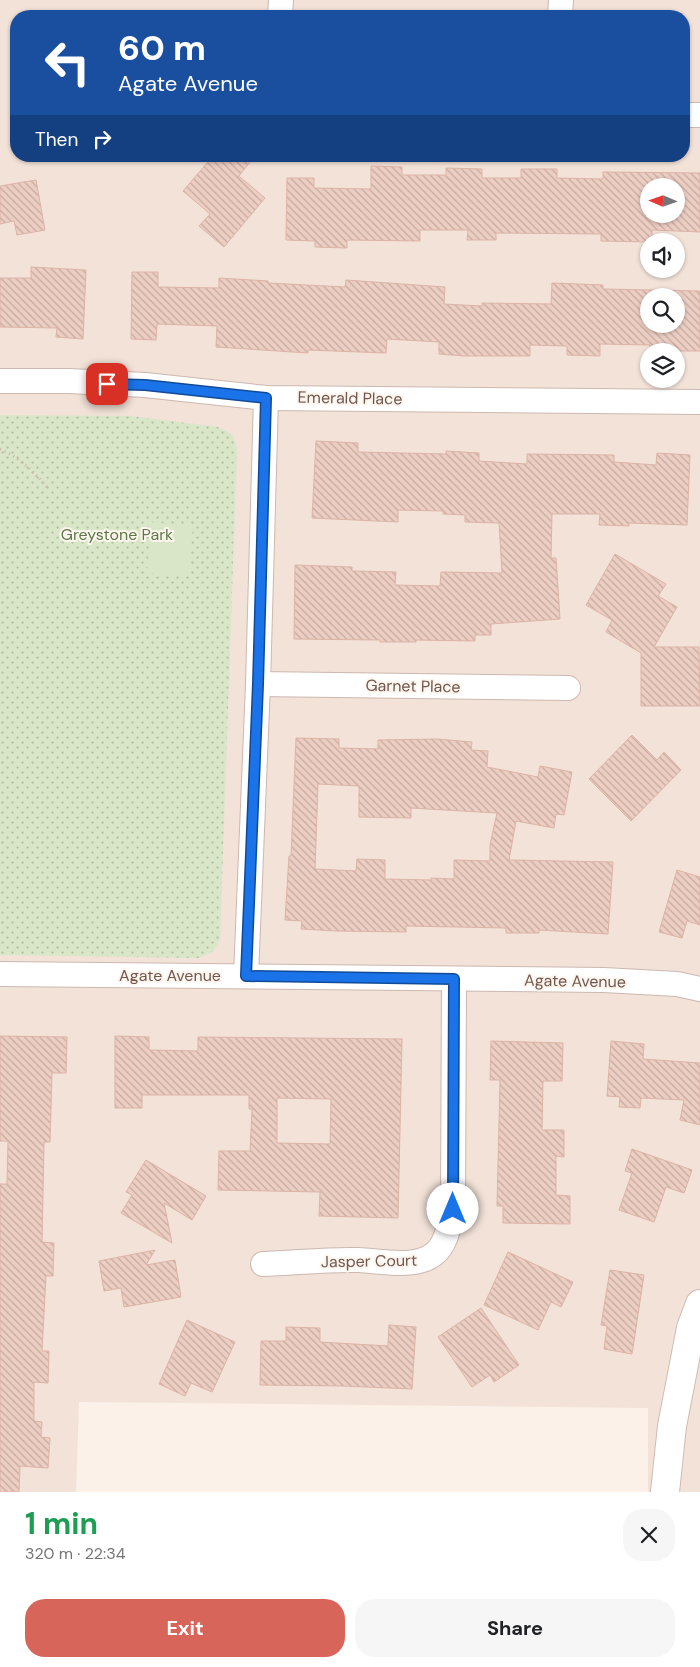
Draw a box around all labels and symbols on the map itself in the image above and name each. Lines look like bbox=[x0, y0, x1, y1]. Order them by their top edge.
north arrow bbox=[640, 178, 685, 222]
pin bbox=[86, 363, 128, 405]
street label: Emerald Place bbox=[297, 387, 403, 409]
park label: Greystone Park bbox=[61, 524, 173, 545]
street label: Garnet Place bbox=[365, 675, 461, 697]
street label: Agate Avenue bbox=[119, 965, 221, 986]
street label: Agate Avenue bbox=[524, 970, 626, 992]
position arrow bbox=[426, 1182, 478, 1234]
street label: Jasper Court bbox=[321, 1250, 417, 1272]

